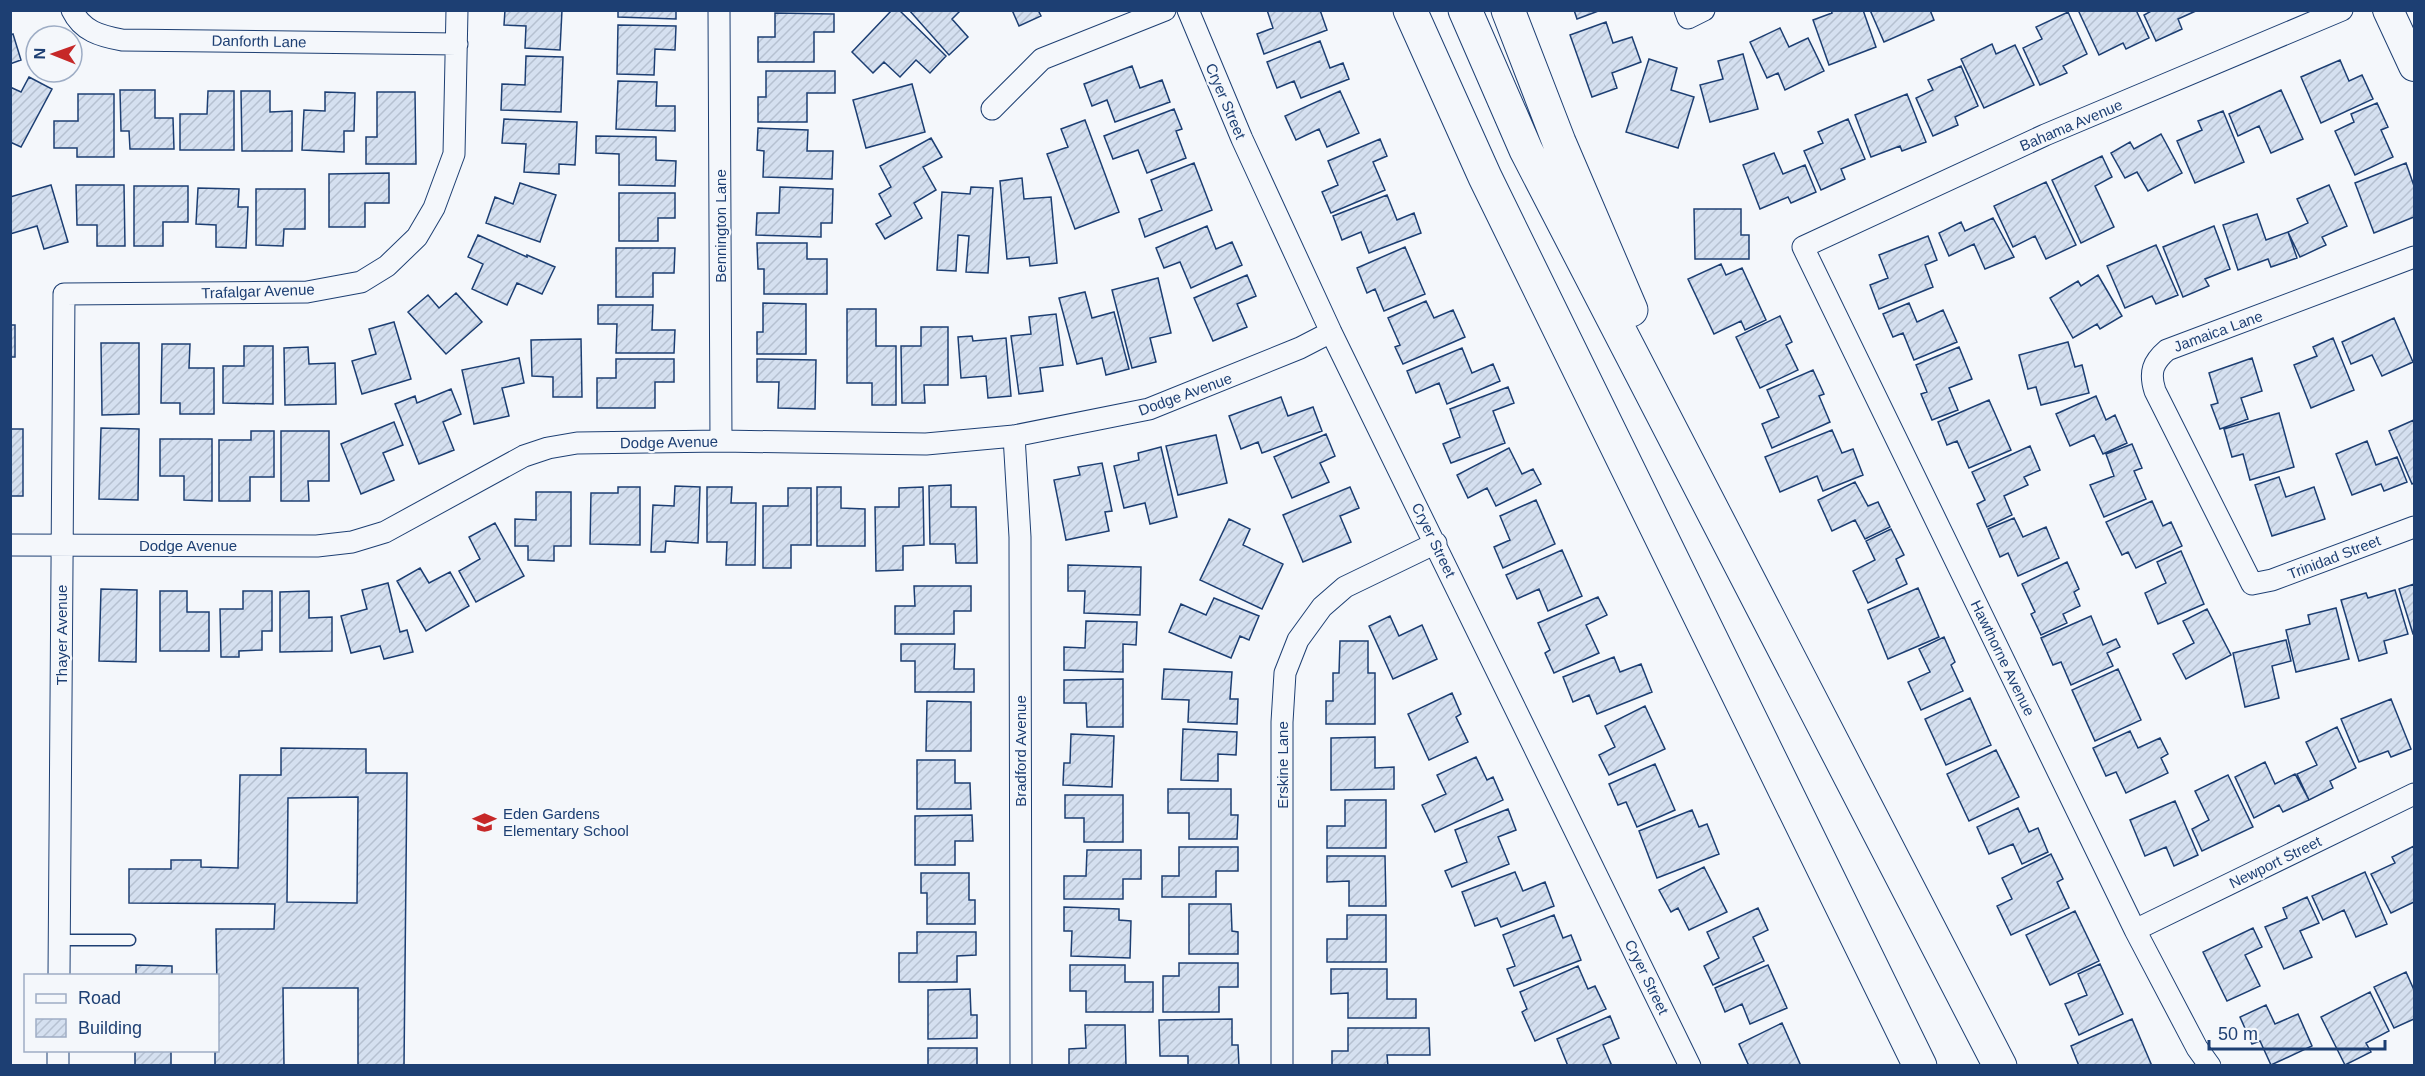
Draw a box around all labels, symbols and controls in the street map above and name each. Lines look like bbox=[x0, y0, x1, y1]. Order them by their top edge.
north arrow bbox=[24, 24, 84, 84]
street label: Danforth Lane bbox=[211, 32, 307, 50]
text: N bbox=[31, 48, 48, 60]
street label: Cryer Street bbox=[1202, 60, 1250, 142]
street label: Bahama Avenue bbox=[2017, 96, 2125, 154]
street label: Bennington Lane bbox=[712, 169, 729, 283]
street label: Trafalgar Avenue bbox=[201, 281, 315, 301]
street label: Jamaica Lane bbox=[2171, 307, 2265, 355]
street label: Dodge Avenue bbox=[1136, 369, 1234, 419]
street label: Dodge Avenue bbox=[620, 433, 718, 451]
street label: Cryer Street bbox=[1409, 500, 1460, 581]
street label: Trinidad Street bbox=[2285, 531, 2383, 582]
street label: Dodge Avenue bbox=[139, 537, 237, 554]
street label: Thayer Avenue bbox=[53, 585, 70, 685]
street label: Hawthorne Avenue bbox=[1968, 597, 2038, 719]
street label: Bradford Avenue bbox=[1012, 695, 1029, 807]
street label: Erskine Lane bbox=[1274, 721, 1291, 809]
place label: Eden Gardens Elementary School bbox=[503, 805, 629, 839]
school or university icon: Eden Gardens Elementary School bbox=[472, 809, 498, 835]
street label: Newport Street bbox=[2226, 832, 2324, 892]
street label: Cryer Street bbox=[1622, 937, 1673, 1018]
legend bbox=[24, 974, 219, 1052]
text: Road bbox=[78, 988, 121, 1008]
scale bar bbox=[2209, 1013, 2384, 1051]
text: Building bbox=[78, 1018, 142, 1038]
text: 50 m bbox=[2218, 1024, 2258, 1044]

